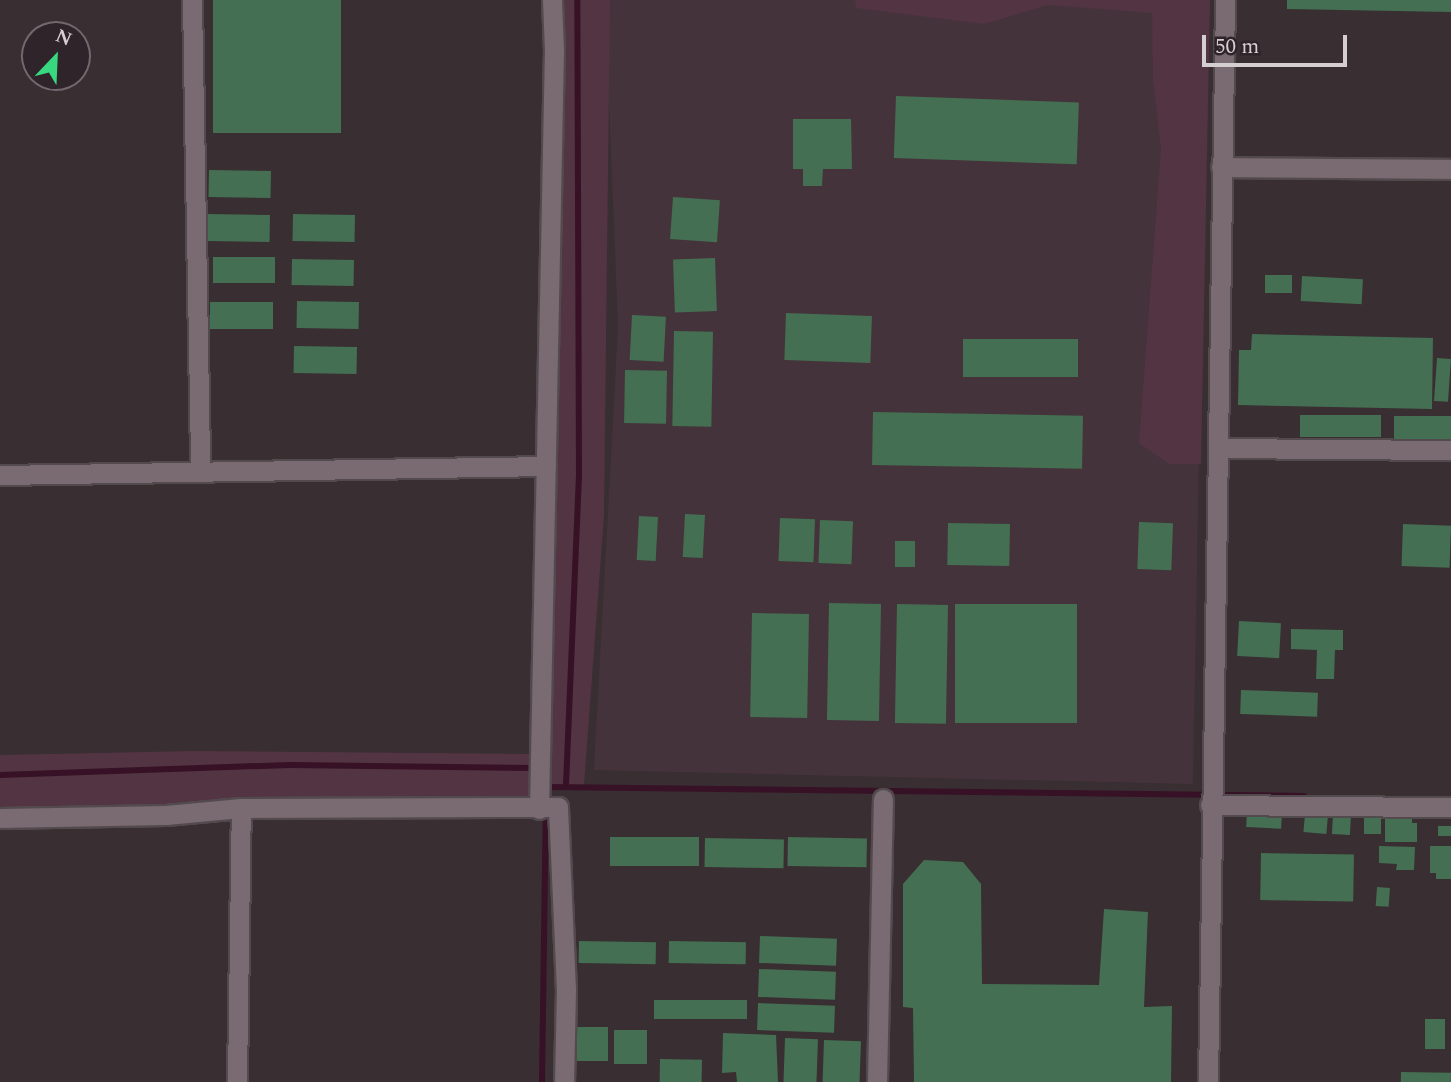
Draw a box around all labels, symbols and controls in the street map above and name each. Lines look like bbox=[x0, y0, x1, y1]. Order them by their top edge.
north arrow bbox=[21, 21, 91, 91]
scale bar bbox=[1206, 21, 1351, 65]
text: N bbox=[51, 22, 76, 54]
text: 50 m bbox=[1215, 31, 1259, 63]

